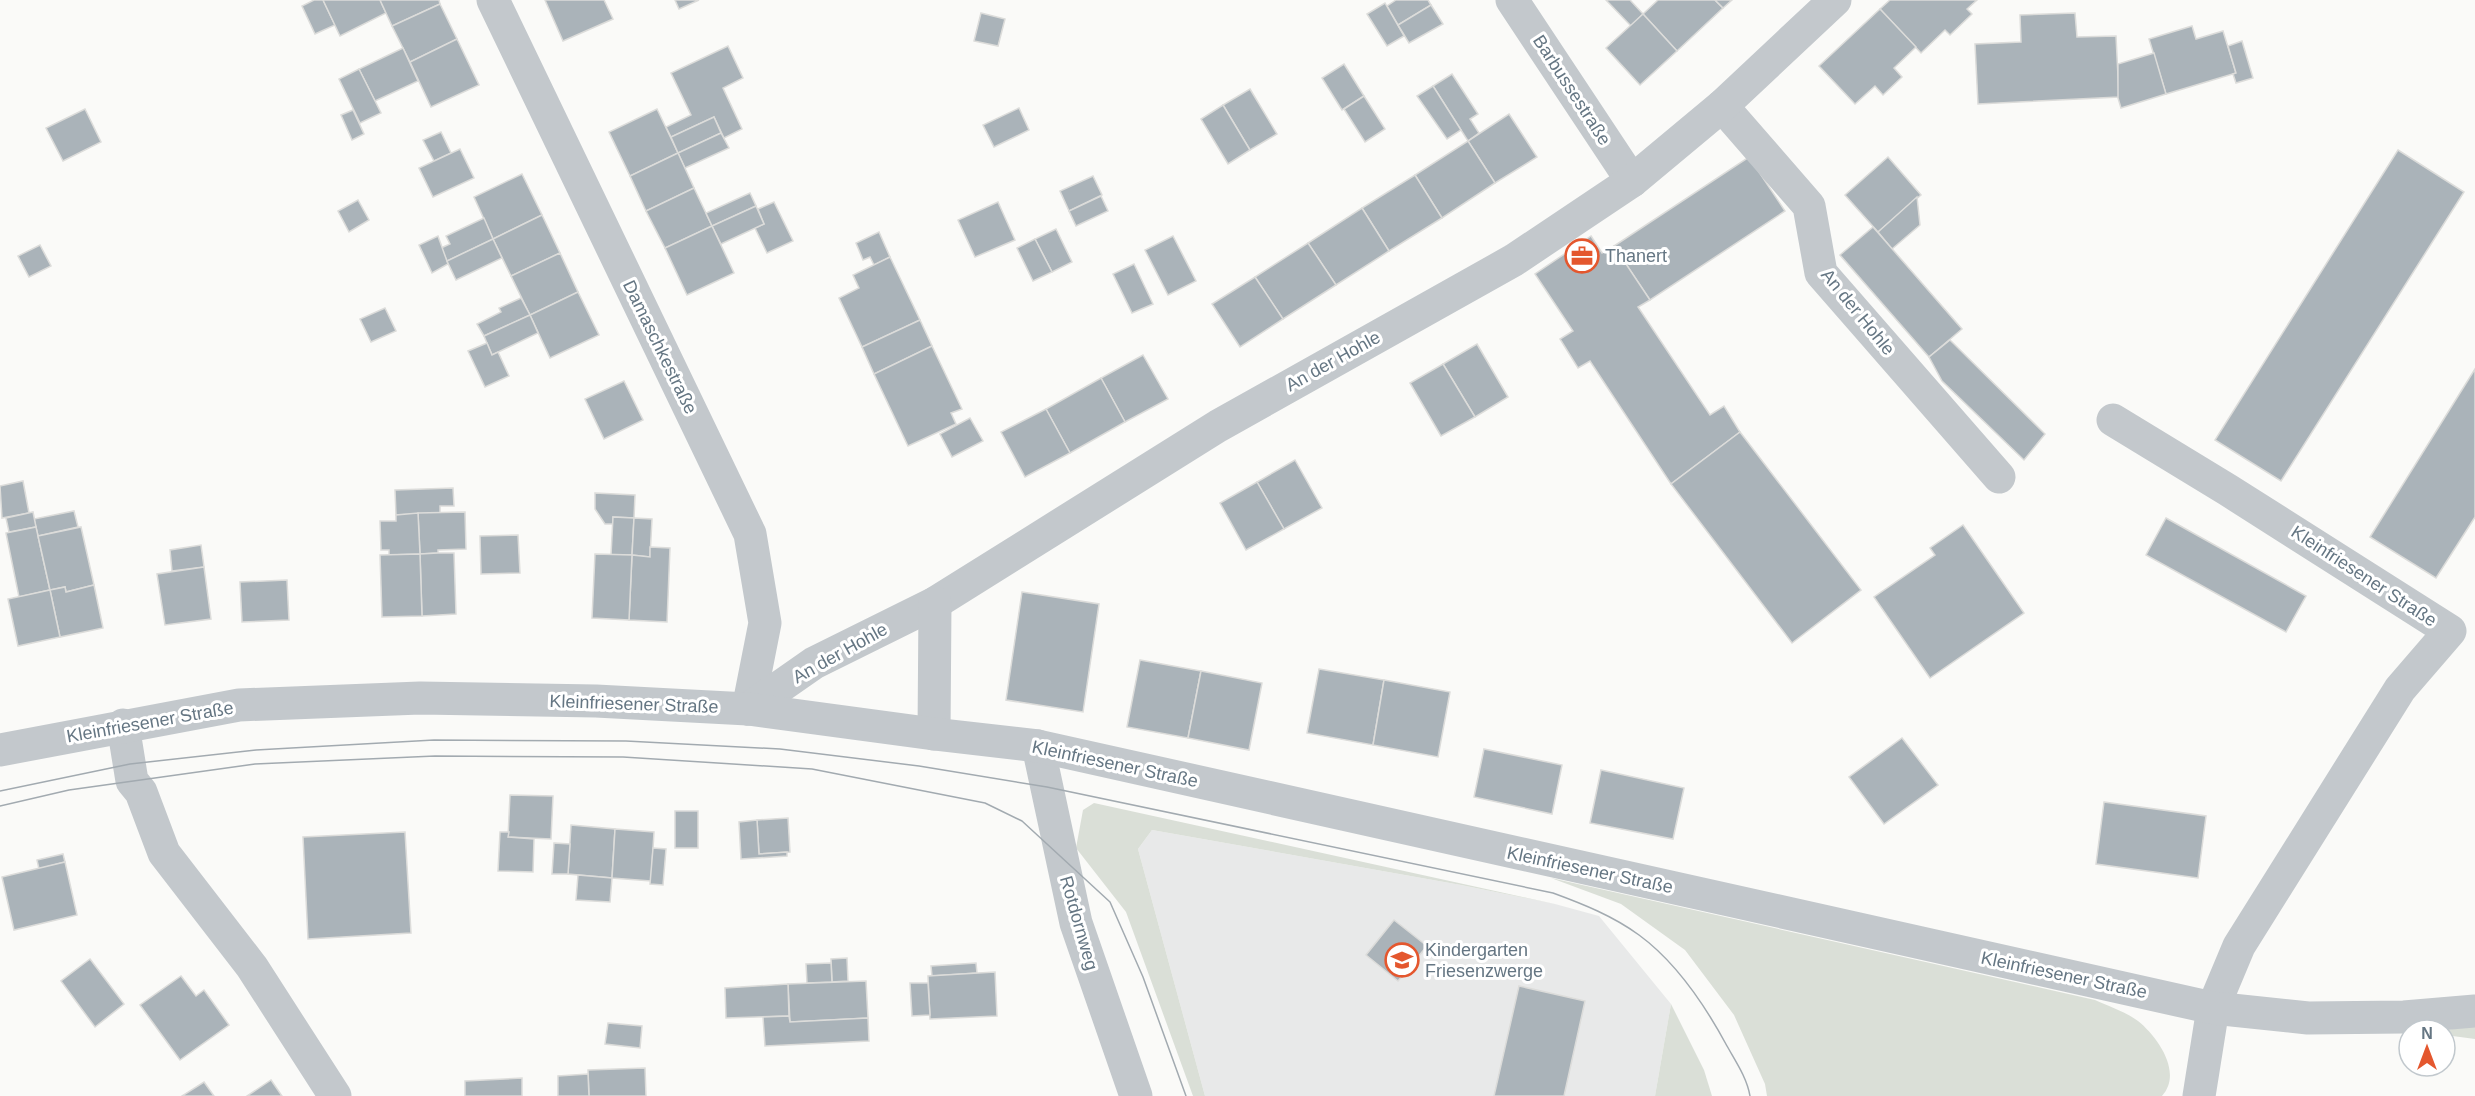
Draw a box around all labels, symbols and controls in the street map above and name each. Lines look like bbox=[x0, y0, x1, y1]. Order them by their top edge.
street label: Barbussestraße bbox=[1529, 31, 1615, 149]
office icon: Thanert bbox=[1564, 238, 1600, 274]
place label: Thanert bbox=[1605, 246, 1667, 266]
street label: An der Hohle bbox=[1817, 265, 1899, 359]
street label: Damaschkestraße bbox=[619, 277, 701, 417]
street label: An der Hohle bbox=[1282, 327, 1384, 395]
street label: Kleinfriesener Straße bbox=[2288, 522, 2440, 630]
street label: An der Hohle bbox=[789, 619, 891, 687]
street label: Kleinfriesener Straße bbox=[549, 691, 719, 717]
street label: Kleinfriesener Straße bbox=[65, 697, 235, 747]
street label: Kleinfriesener Straße bbox=[1030, 737, 1200, 791]
street label: Kleinfriesener Straße bbox=[1505, 843, 1675, 897]
street label: Rotdornweg bbox=[1056, 874, 1102, 972]
place label: Kindergarten Friesenzwerge bbox=[1425, 940, 1543, 981]
school or university icon: Kindergarten Friesenzwerge bbox=[1384, 942, 1420, 978]
street label: Kleinfriesener Straße bbox=[1979, 948, 2149, 1002]
north arrow bbox=[2397, 1018, 2457, 1078]
text: N bbox=[2421, 1025, 2433, 1042]

